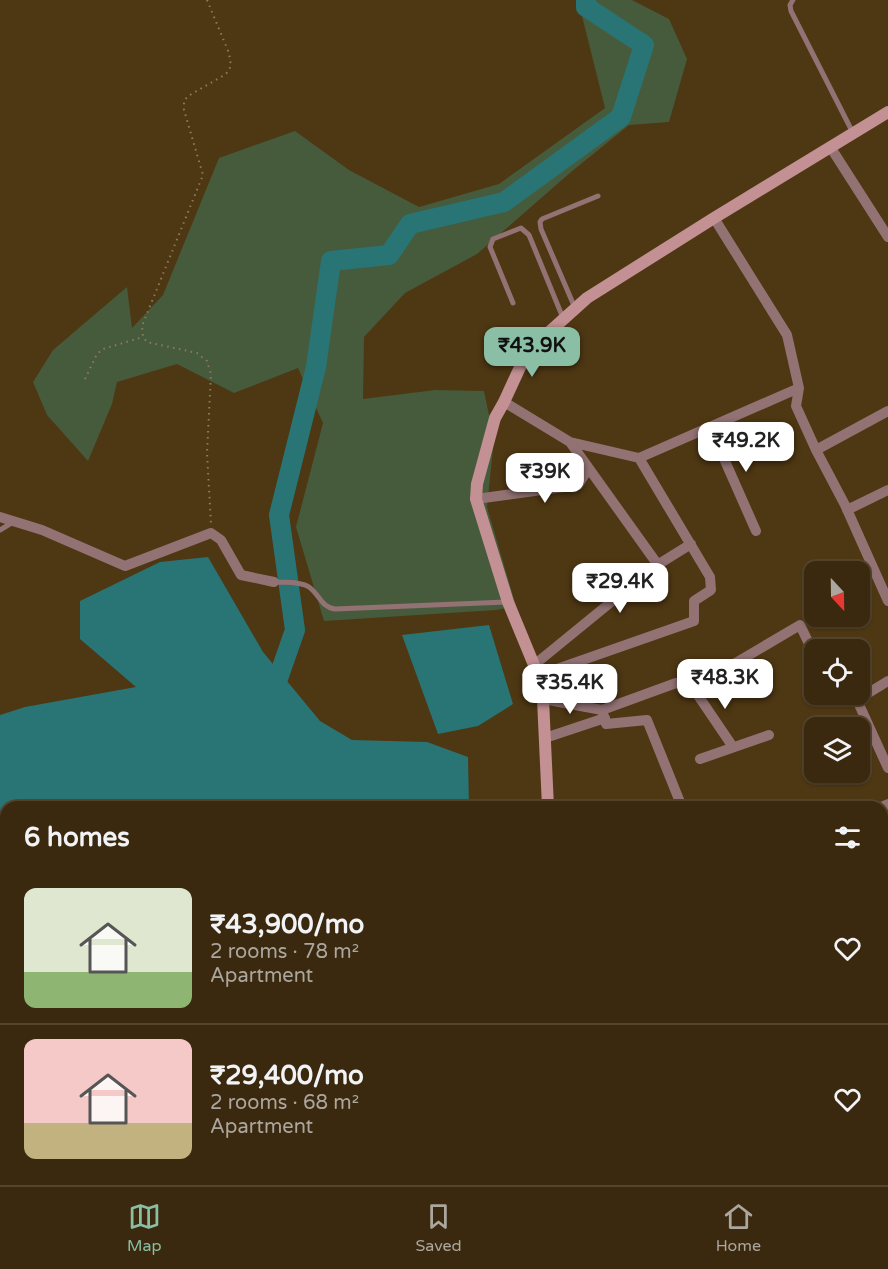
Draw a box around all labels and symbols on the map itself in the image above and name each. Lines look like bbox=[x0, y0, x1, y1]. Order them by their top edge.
pin: ₹43.9K bbox=[483, 327, 581, 378]
pin: ₹49.2K bbox=[697, 422, 795, 473]
pin: ₹39K bbox=[509, 453, 581, 504]
north arrow bbox=[804, 561, 870, 627]
pin: ₹29.4K bbox=[571, 563, 669, 614]
pin: ₹48.3K bbox=[676, 659, 774, 710]
pin: ₹35.4K bbox=[521, 664, 619, 715]

